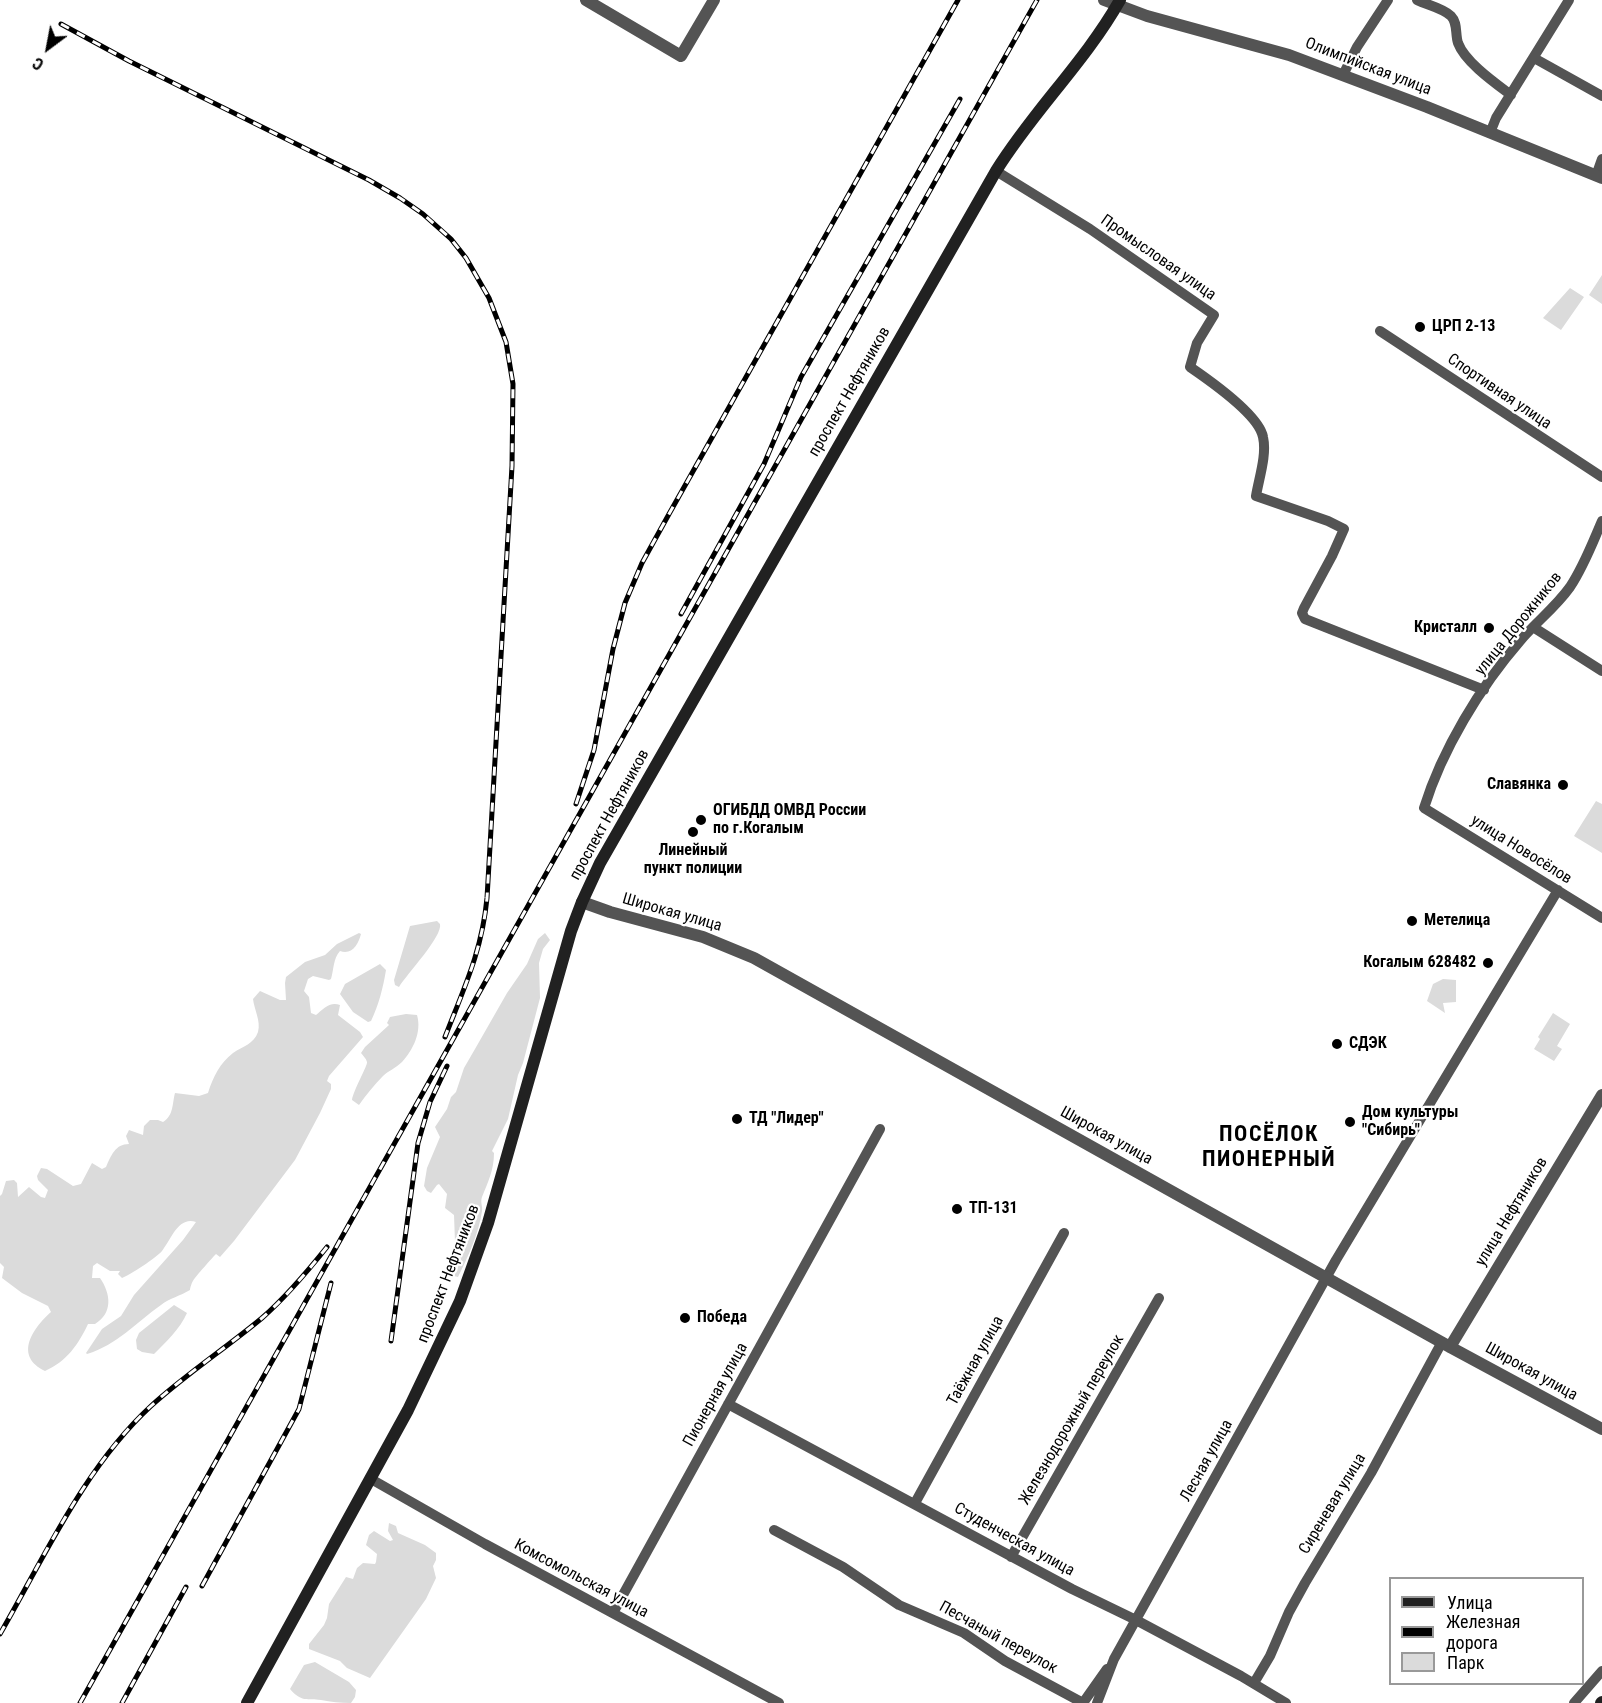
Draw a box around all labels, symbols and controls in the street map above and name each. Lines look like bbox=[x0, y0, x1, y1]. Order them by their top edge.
north arrow bbox=[18, 18, 78, 78]
street label: Олимпийская улица bbox=[1302, 34, 1434, 100]
text: С bbox=[29, 53, 47, 74]
street label: Промысловая улица bbox=[1097, 211, 1219, 305]
place label: ЦРП 2-13 bbox=[1432, 317, 1495, 337]
marker: ЦРП 2-13 bbox=[1413, 320, 1427, 334]
street label: проспект Нефтяников bbox=[805, 324, 895, 460]
street label: Спортивная улица bbox=[1443, 350, 1555, 434]
street label: улица Дорожников bbox=[1472, 569, 1566, 679]
place label: Кристалл bbox=[1414, 618, 1477, 638]
marker: Кристалл bbox=[1482, 621, 1496, 635]
street label: проспект Нефтяников bbox=[566, 746, 654, 884]
place label: Славянка bbox=[1487, 775, 1551, 795]
marker: Славянка bbox=[1556, 778, 1570, 792]
place label: ОГИБДД ОМВД России по г.Когалым bbox=[713, 801, 866, 839]
street label: улица Новосёлов bbox=[1467, 811, 1575, 889]
marker: ОГИБДД ОМВД России по г.Когалым bbox=[694, 813, 708, 827]
marker: Линейный пункт полиции bbox=[686, 825, 700, 839]
place label: Линейный пункт полиции bbox=[644, 841, 742, 879]
street label: Широкая улица bbox=[620, 890, 724, 936]
place label: Метелица bbox=[1424, 911, 1490, 931]
marker: Метелица bbox=[1405, 914, 1419, 928]
place label: Когалым 628482 bbox=[1363, 953, 1476, 973]
marker: Когалым 628482 bbox=[1481, 956, 1495, 970]
place label: СДЭК bbox=[1349, 1034, 1387, 1054]
marker: СДЭК bbox=[1330, 1037, 1344, 1051]
street label: Широкая улица bbox=[1056, 1103, 1156, 1169]
place label: Дом культуры "Сибирь" bbox=[1362, 1103, 1458, 1141]
place label: ТД "Лидер" bbox=[749, 1109, 824, 1129]
marker: ТД "Лидер" bbox=[730, 1112, 744, 1126]
marker: Дом культуры "Сибирь" bbox=[1343, 1115, 1357, 1129]
district label: ПОСЁЛОК ПИОНЕРНЫЙ bbox=[1202, 1122, 1336, 1174]
street label: улица Нефтяников bbox=[1472, 1154, 1552, 1270]
place label: ТП-131 bbox=[969, 1199, 1018, 1219]
street label: проспект Нефтяников bbox=[414, 1202, 484, 1346]
marker: ТП-131 bbox=[950, 1202, 964, 1216]
place label: Победа bbox=[697, 1308, 747, 1328]
marker: Победа bbox=[678, 1311, 692, 1325]
street label: Таёжная улица bbox=[944, 1313, 1008, 1409]
street label: Железнодорожный переулок bbox=[1015, 1331, 1129, 1509]
street label: Широкая улица bbox=[1481, 1339, 1581, 1405]
street label: Пионерная улица bbox=[680, 1340, 752, 1450]
street label: Лесная улица bbox=[1177, 1417, 1237, 1505]
street label: Сиреневая улица bbox=[1295, 1450, 1371, 1558]
street label: Студенческая улица bbox=[951, 1499, 1077, 1581]
street label: Комсомольская улица bbox=[511, 1535, 651, 1623]
legend bbox=[1389, 1577, 1584, 1685]
text: Улица bbox=[1447, 1592, 1493, 1613]
street label: Песчаный переулок bbox=[936, 1598, 1060, 1678]
text: Железная дорога bbox=[1446, 1611, 1521, 1653]
text: Парк bbox=[1447, 1652, 1484, 1673]

